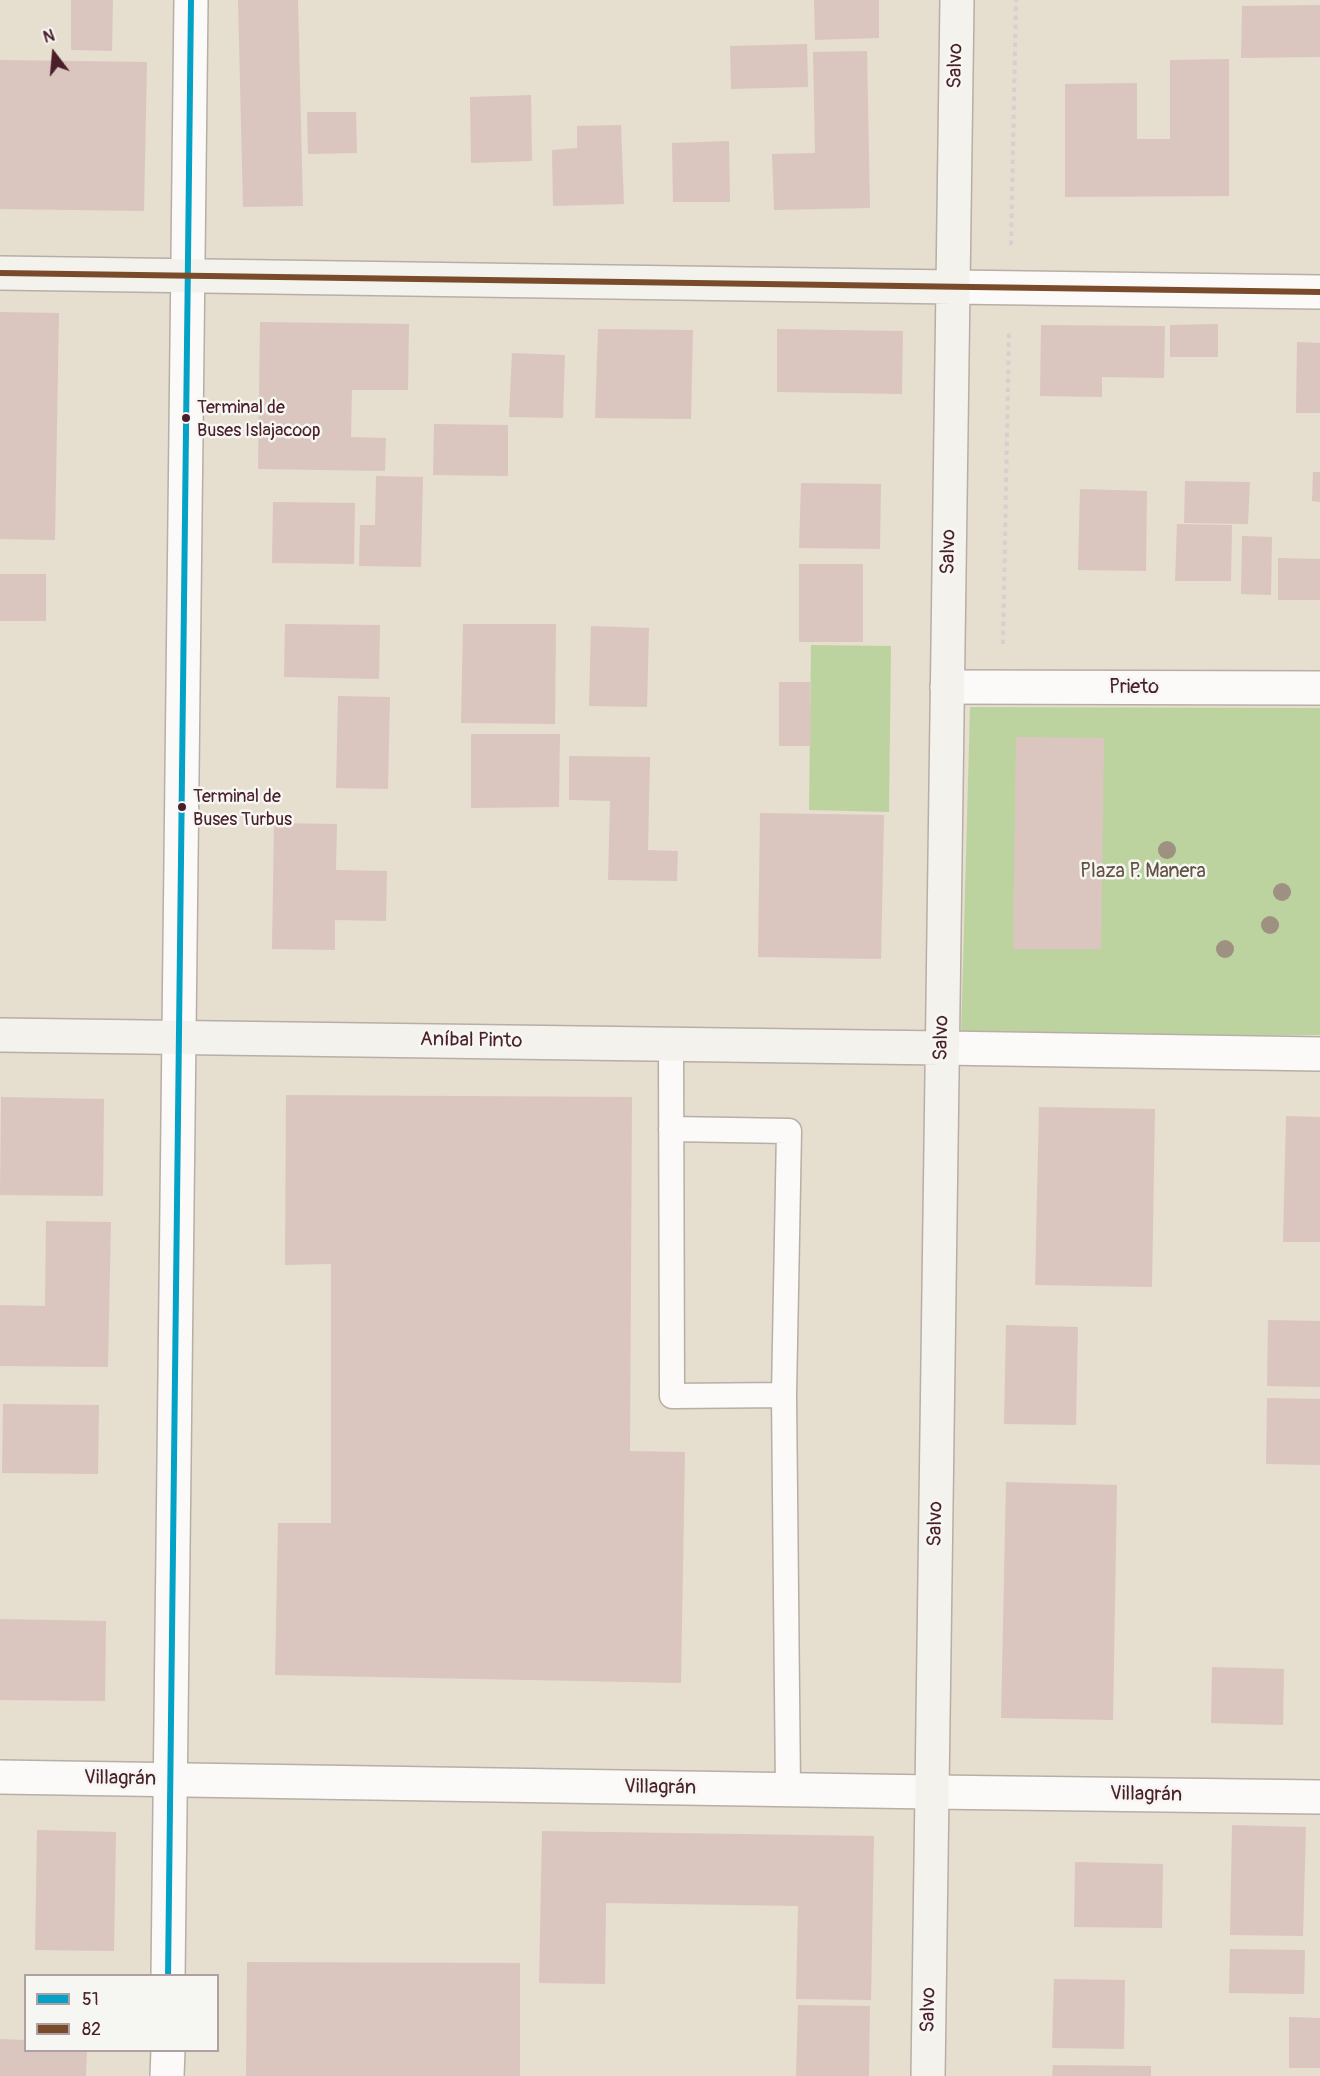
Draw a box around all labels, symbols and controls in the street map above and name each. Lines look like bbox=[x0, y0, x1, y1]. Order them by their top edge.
north arrow bbox=[24, 24, 84, 84]
text: N bbox=[41, 26, 57, 48]
street label: Salvo bbox=[944, 43, 968, 89]
place label: Terminal de Buses Islajacoop bbox=[197, 397, 321, 440]
marker: Terminal de Buses Islajacoop bbox=[180, 412, 192, 424]
street label: Salvo bbox=[937, 529, 961, 575]
street label: Prieto bbox=[1109, 676, 1159, 700]
place label: Terminal de Buses Turbus bbox=[193, 786, 292, 828]
marker: Terminal de Buses Turbus bbox=[176, 801, 188, 813]
park label: Plaza P. Manera bbox=[1080, 860, 1206, 884]
street label: Salvo bbox=[930, 1015, 954, 1061]
street label: Aníbal Pinto bbox=[420, 1028, 522, 1054]
street label: Salvo bbox=[924, 1501, 948, 1547]
street label: Villagrán bbox=[84, 1766, 156, 1792]
street label: Villagrán bbox=[624, 1775, 696, 1801]
street label: Villagrán bbox=[1110, 1782, 1182, 1808]
legend bbox=[24, 1974, 219, 2052]
street label: Salvo bbox=[917, 1987, 941, 2033]
text: 51 bbox=[82, 1988, 99, 2011]
text: 82 bbox=[82, 2018, 101, 2041]

